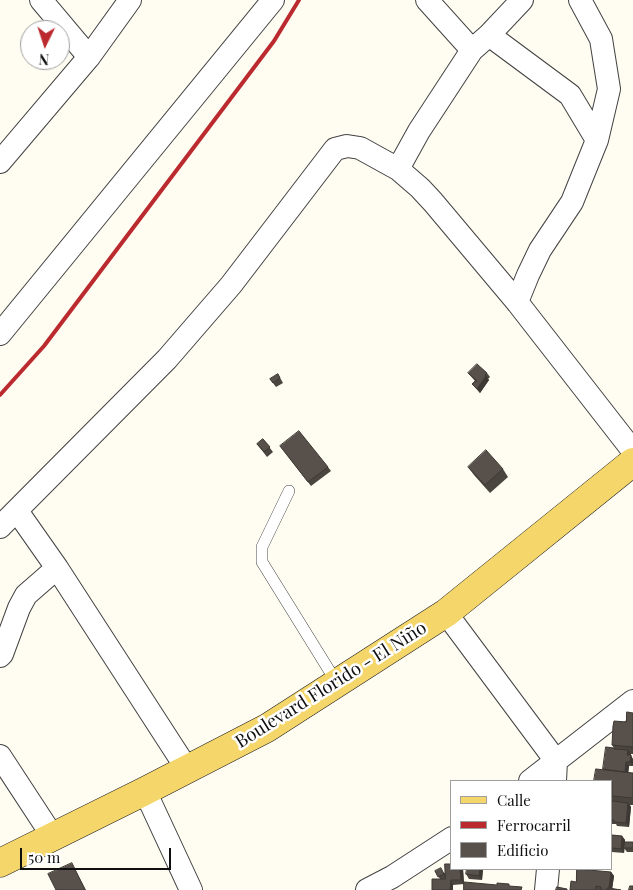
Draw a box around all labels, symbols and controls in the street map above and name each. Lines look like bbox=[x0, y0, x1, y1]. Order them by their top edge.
north arrow bbox=[20, 20, 70, 70]
text: N bbox=[38, 50, 50, 69]
street label: Boulevard Florido - El Niño bbox=[231, 617, 431, 753]
legend bbox=[450, 780, 613, 870]
text: Calle bbox=[497, 790, 531, 810]
text: Ferrocarril bbox=[497, 815, 571, 835]
scale bar bbox=[22, 838, 174, 870]
text: Edificio bbox=[497, 840, 548, 860]
text: 50 m bbox=[28, 847, 60, 867]

